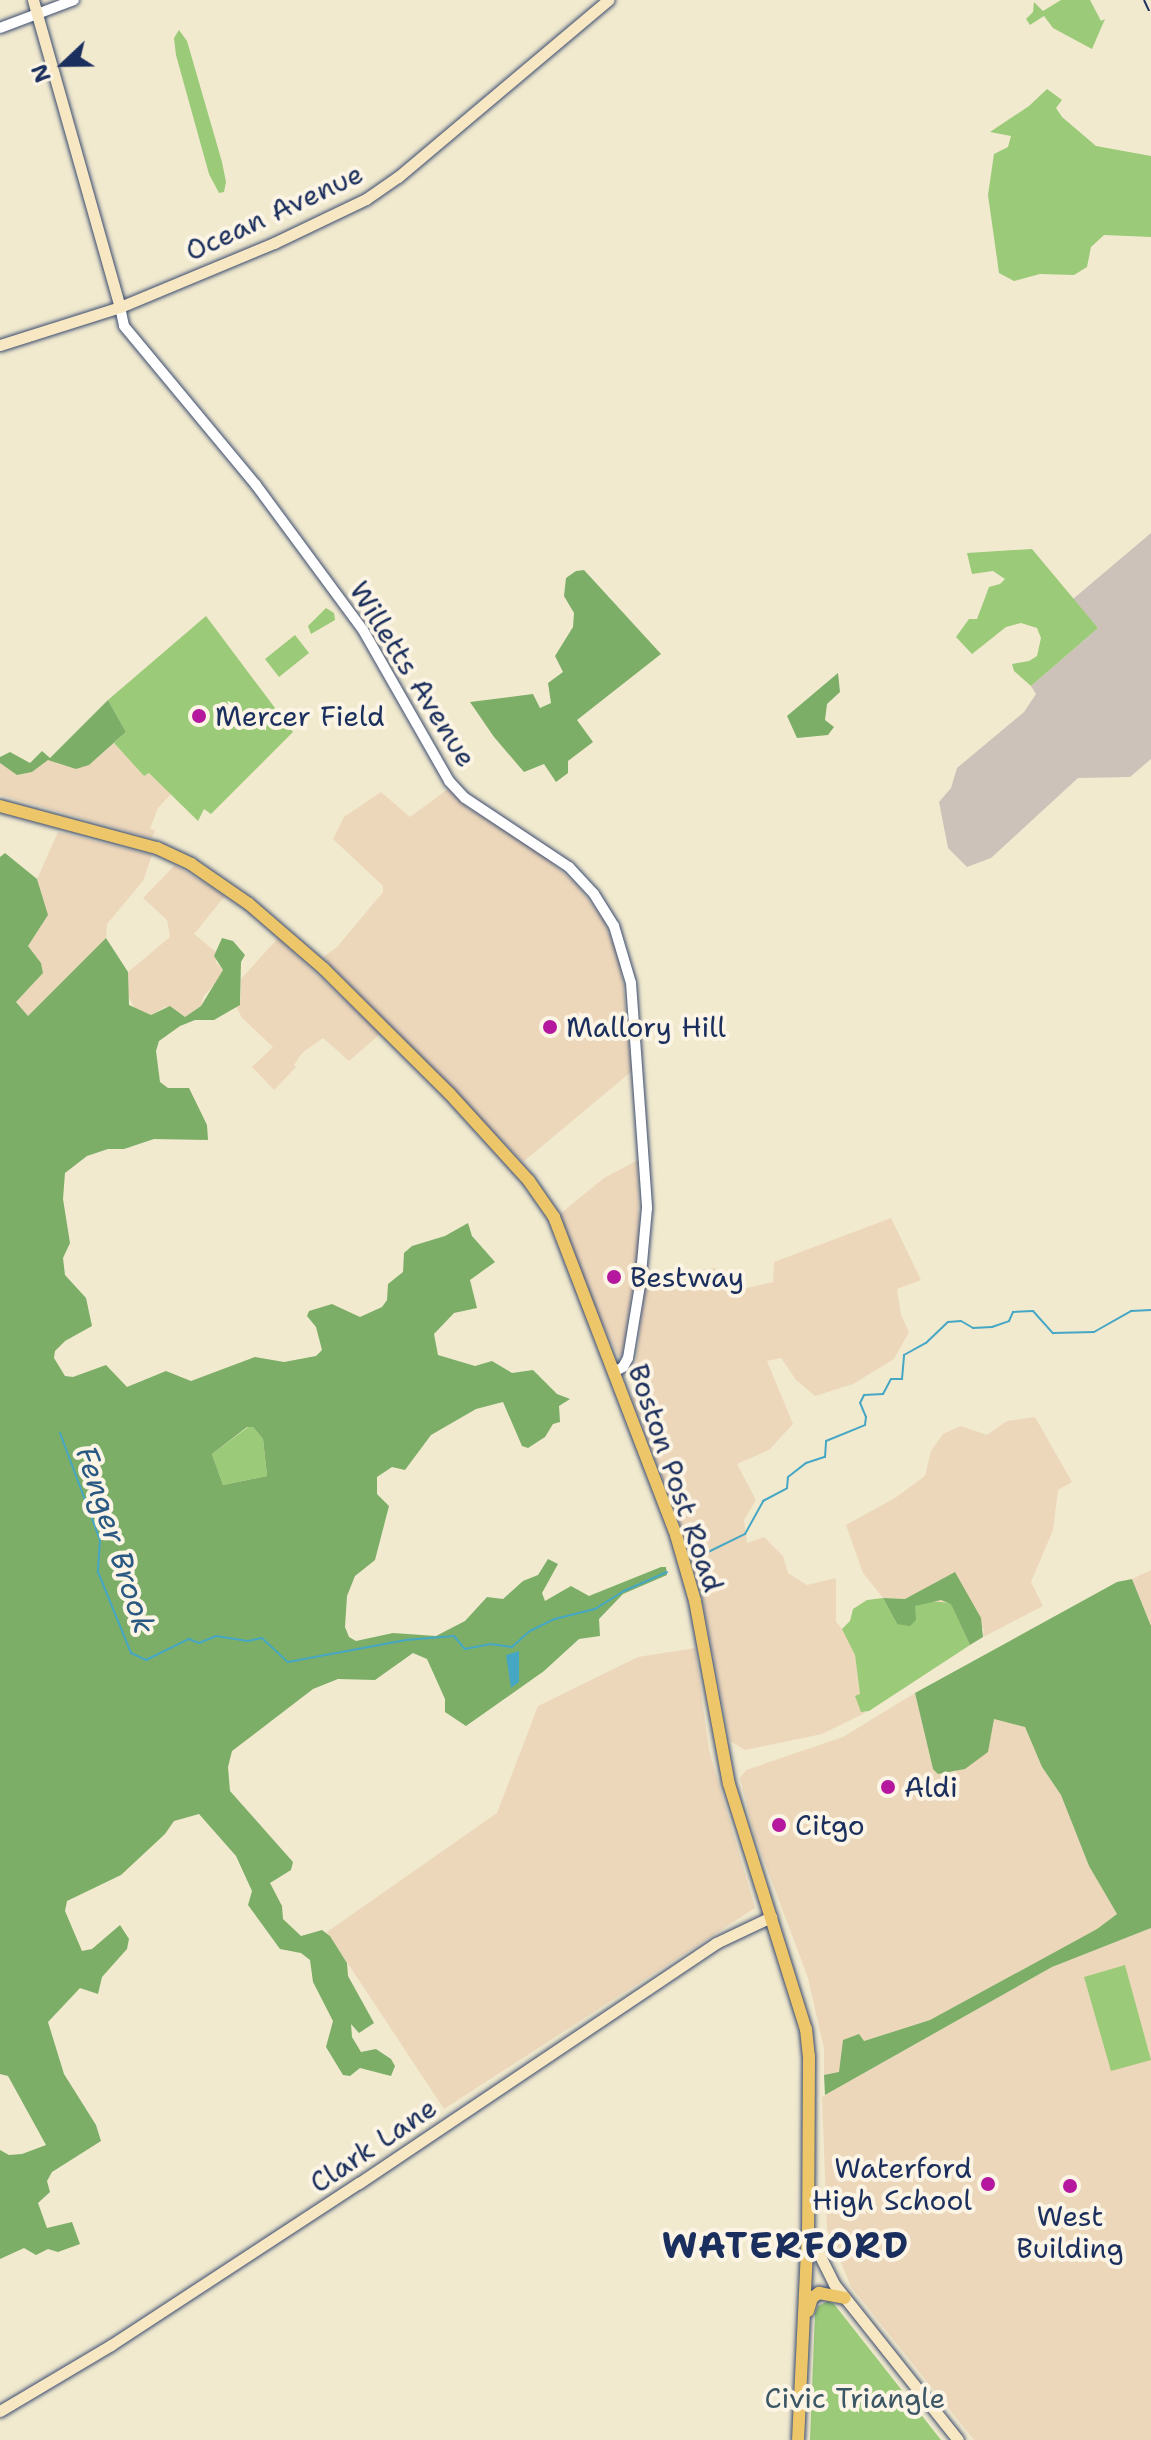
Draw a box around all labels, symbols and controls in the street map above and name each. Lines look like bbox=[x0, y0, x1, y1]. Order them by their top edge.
north arrow bbox=[24, 24, 104, 104]
text: N bbox=[25, 60, 58, 87]
street label: Ocean Avenue bbox=[180, 156, 368, 268]
street label: Willetts Avenue bbox=[342, 575, 484, 773]
place label: Mercer Field bbox=[215, 699, 385, 733]
marker: Mercer Field bbox=[190, 707, 208, 725]
place label: Mallory Hill bbox=[566, 1010, 726, 1044]
marker: Mallory Hill bbox=[541, 1018, 559, 1036]
place label: Bestway bbox=[630, 1260, 744, 1294]
marker: Bestway bbox=[605, 1268, 623, 1286]
street label: Boston Post Road bbox=[621, 1360, 731, 1596]
water label: Fenger Brook bbox=[68, 1442, 162, 1638]
place label: Aldi bbox=[904, 1770, 958, 1804]
marker: Aldi bbox=[879, 1778, 897, 1796]
place label: Citgo bbox=[795, 1808, 865, 1842]
marker: Citgo bbox=[770, 1816, 788, 1834]
street label: Clark Lane bbox=[303, 2090, 443, 2200]
place label: Waterford High School bbox=[812, 2151, 972, 2217]
marker: Waterford High School bbox=[979, 2175, 997, 2193]
marker: West Building bbox=[1061, 2177, 1079, 2195]
place label: West Building bbox=[1016, 2199, 1124, 2265]
district label: WATERFORD bbox=[662, 2224, 910, 2268]
park label: Civic Triangle bbox=[765, 2381, 945, 2415]

